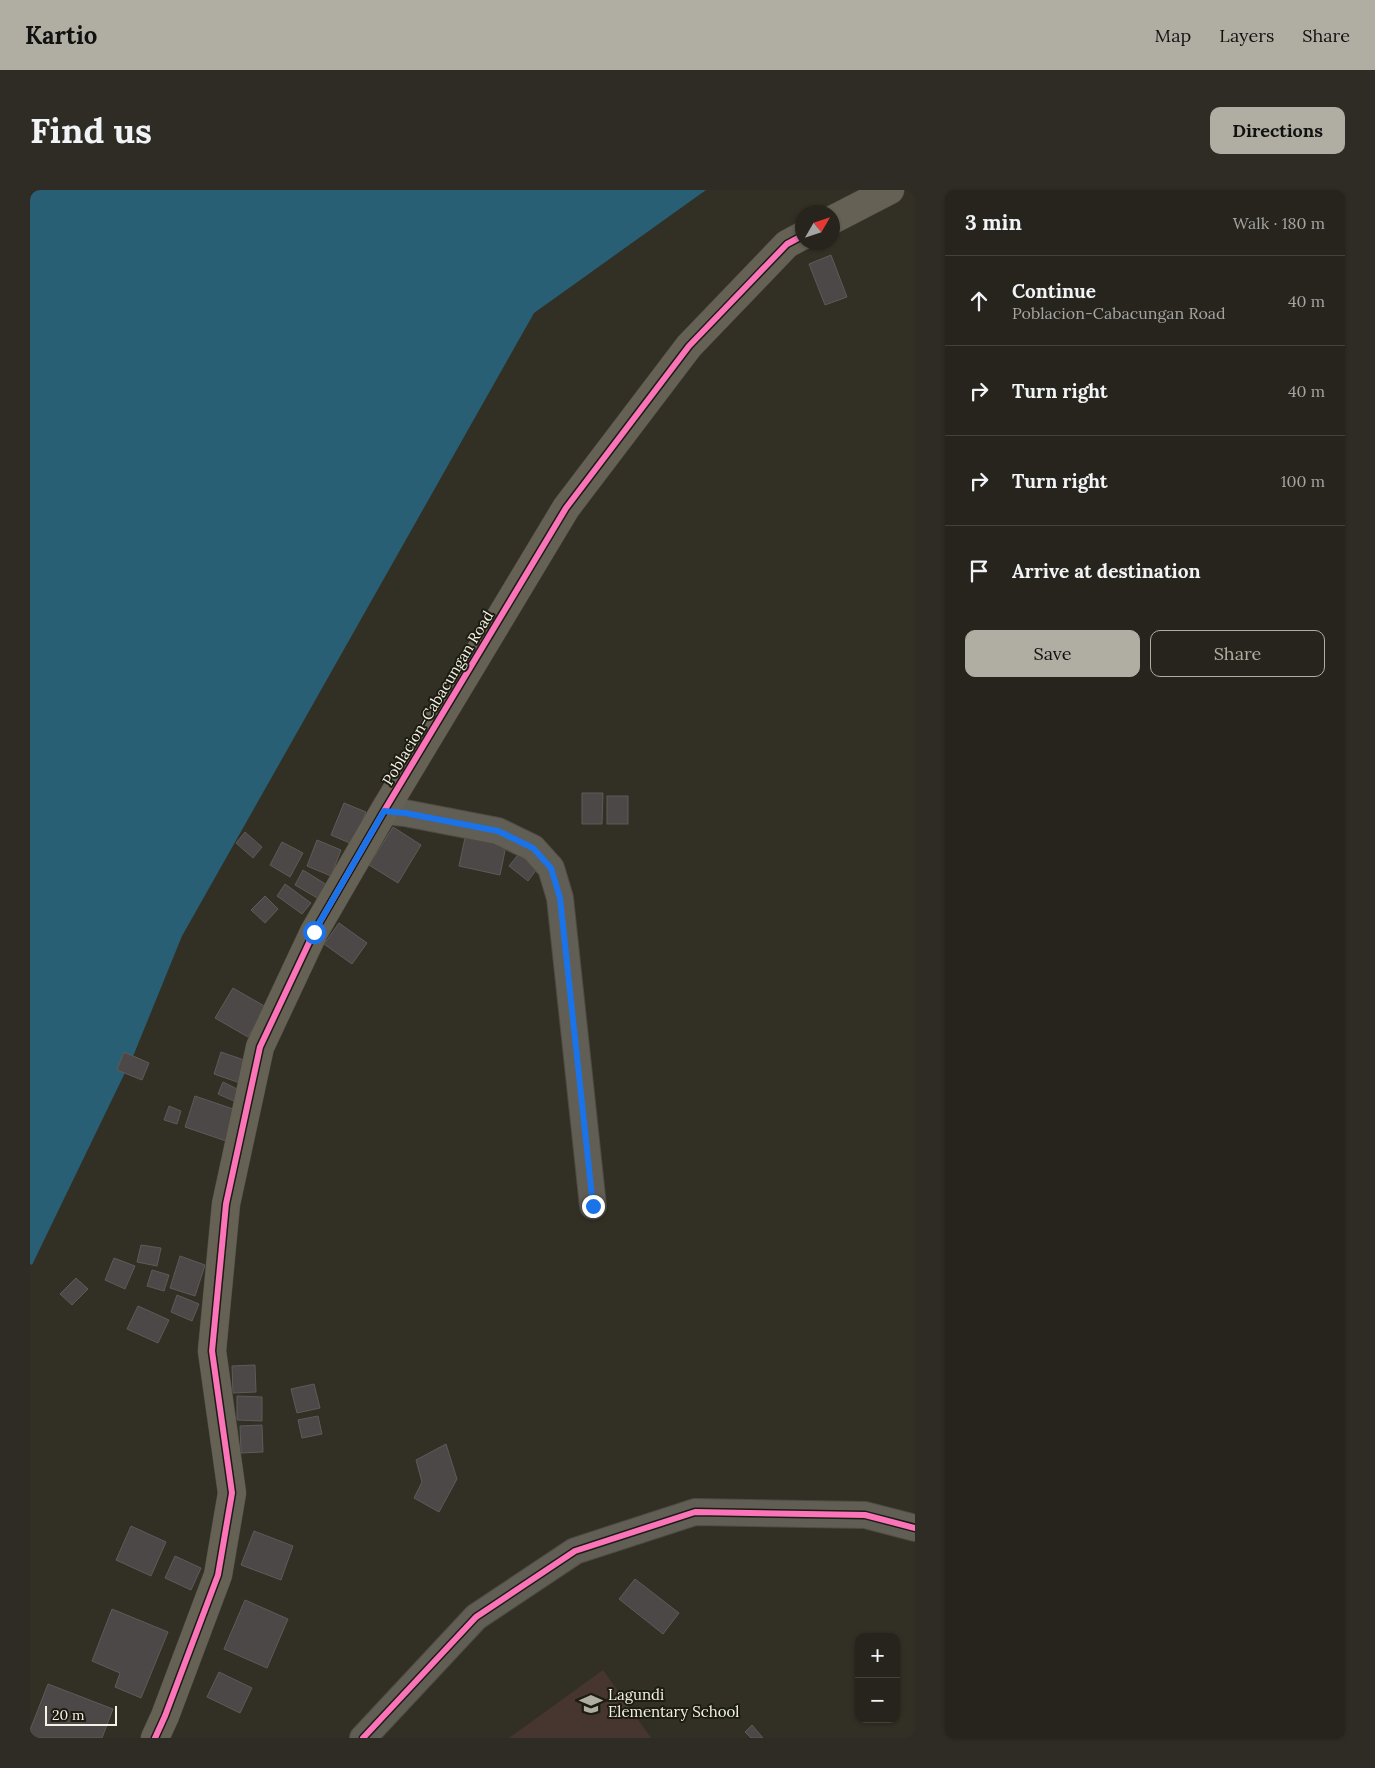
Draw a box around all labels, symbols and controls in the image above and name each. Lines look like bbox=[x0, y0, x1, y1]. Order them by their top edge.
text: Kartio bbox=[25, 20, 97, 51]
text: Map bbox=[1155, 24, 1191, 47]
text: Layers bbox=[1219, 24, 1274, 47]
text: Share bbox=[1302, 24, 1350, 47]
button: Directions bbox=[1210, 107, 1345, 154]
text: Find us bbox=[30, 108, 152, 153]
north arrow bbox=[795, 205, 840, 250]
text: 3 min bbox=[965, 209, 1022, 236]
text: Walk · 180 m bbox=[1233, 213, 1325, 233]
text: Continue bbox=[1012, 279, 1096, 303]
icon: ahead bbox=[965, 287, 993, 315]
text: 40 m bbox=[1288, 291, 1325, 311]
text: Poblacion-Cabacungan Road bbox=[1012, 303, 1226, 323]
icon: right bbox=[965, 377, 993, 405]
text: Turn right bbox=[1012, 379, 1108, 403]
text: 40 m bbox=[1288, 381, 1325, 401]
icon: right bbox=[965, 467, 993, 495]
text: Turn right bbox=[1012, 469, 1108, 493]
text: 100 m bbox=[1281, 471, 1325, 491]
icon: arrive bbox=[965, 557, 993, 585]
text: Arrive at destination bbox=[1012, 559, 1201, 583]
street label: Poblacion-Cabacungan Road bbox=[378, 607, 497, 788]
button: Save bbox=[965, 630, 1140, 677]
button: Share bbox=[1150, 630, 1325, 677]
route start bbox=[303, 921, 326, 944]
route end bbox=[582, 1195, 605, 1218]
map controls bbox=[855, 1633, 900, 1723]
button: + bbox=[855, 1633, 900, 1678]
button: − bbox=[855, 1678, 900, 1723]
place label: Lagundi Elementary School bbox=[608, 1685, 739, 1721]
school or university icon: Lagundi Elementary School bbox=[578, 1691, 604, 1717]
scale bar bbox=[45, 1703, 118, 1726]
text: 20 m bbox=[52, 1706, 84, 1724]

